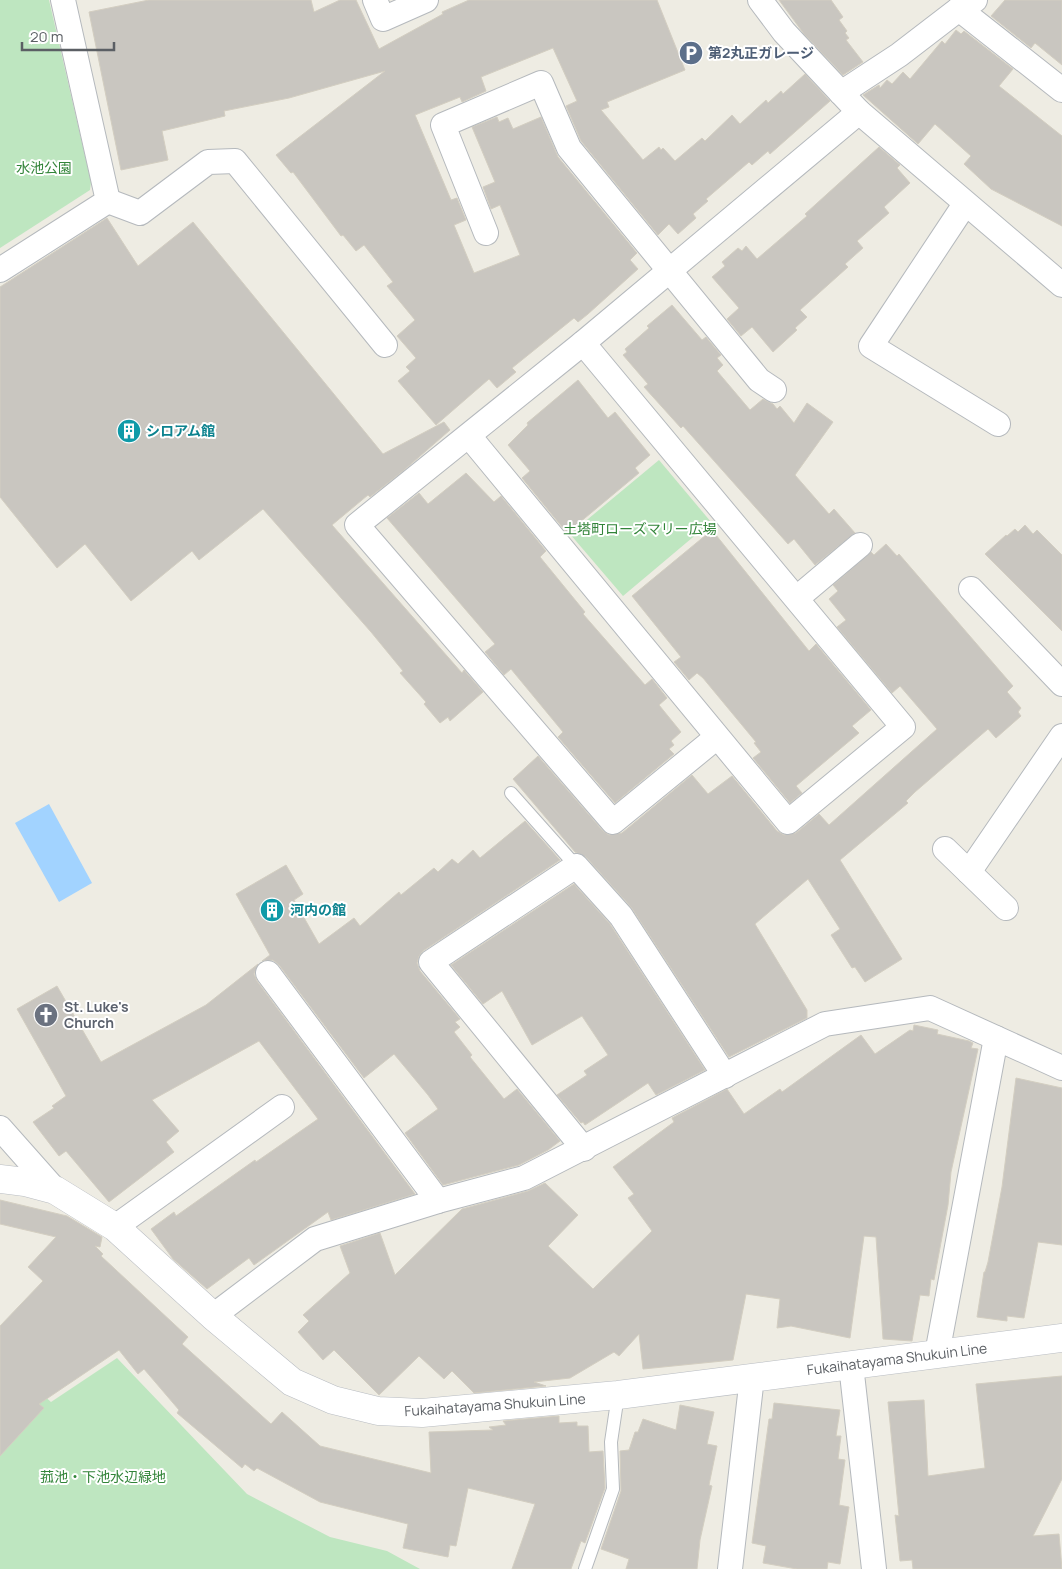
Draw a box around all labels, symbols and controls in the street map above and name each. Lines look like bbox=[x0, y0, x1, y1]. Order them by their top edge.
scale bar bbox=[22, 20, 115, 52]
text: 20 m bbox=[30, 26, 63, 47]
parking icon: 第2丸正ガレージ bbox=[678, 40, 704, 66]
place label: 第2丸正ガレージ bbox=[708, 43, 814, 62]
park label: 水池公園 bbox=[16, 158, 72, 177]
building icon: シロアム館 bbox=[116, 418, 142, 444]
place label: シロアム館 bbox=[146, 421, 215, 440]
park label: 土塔町ローズマリー広場 bbox=[563, 519, 717, 538]
building icon: 河内の館 bbox=[259, 897, 285, 923]
place label: 河内の館 bbox=[290, 900, 346, 919]
place label: St. Luke's Church bbox=[64, 997, 129, 1032]
church icon: St. Luke's Church bbox=[33, 1002, 59, 1028]
street label: Fukaihatayama Shukuin Line bbox=[806, 1338, 988, 1379]
street label: Fukaihatayama Shukuin Line bbox=[404, 1389, 586, 1420]
park label: 菰池・下池水辺緑地 bbox=[40, 1467, 166, 1486]

